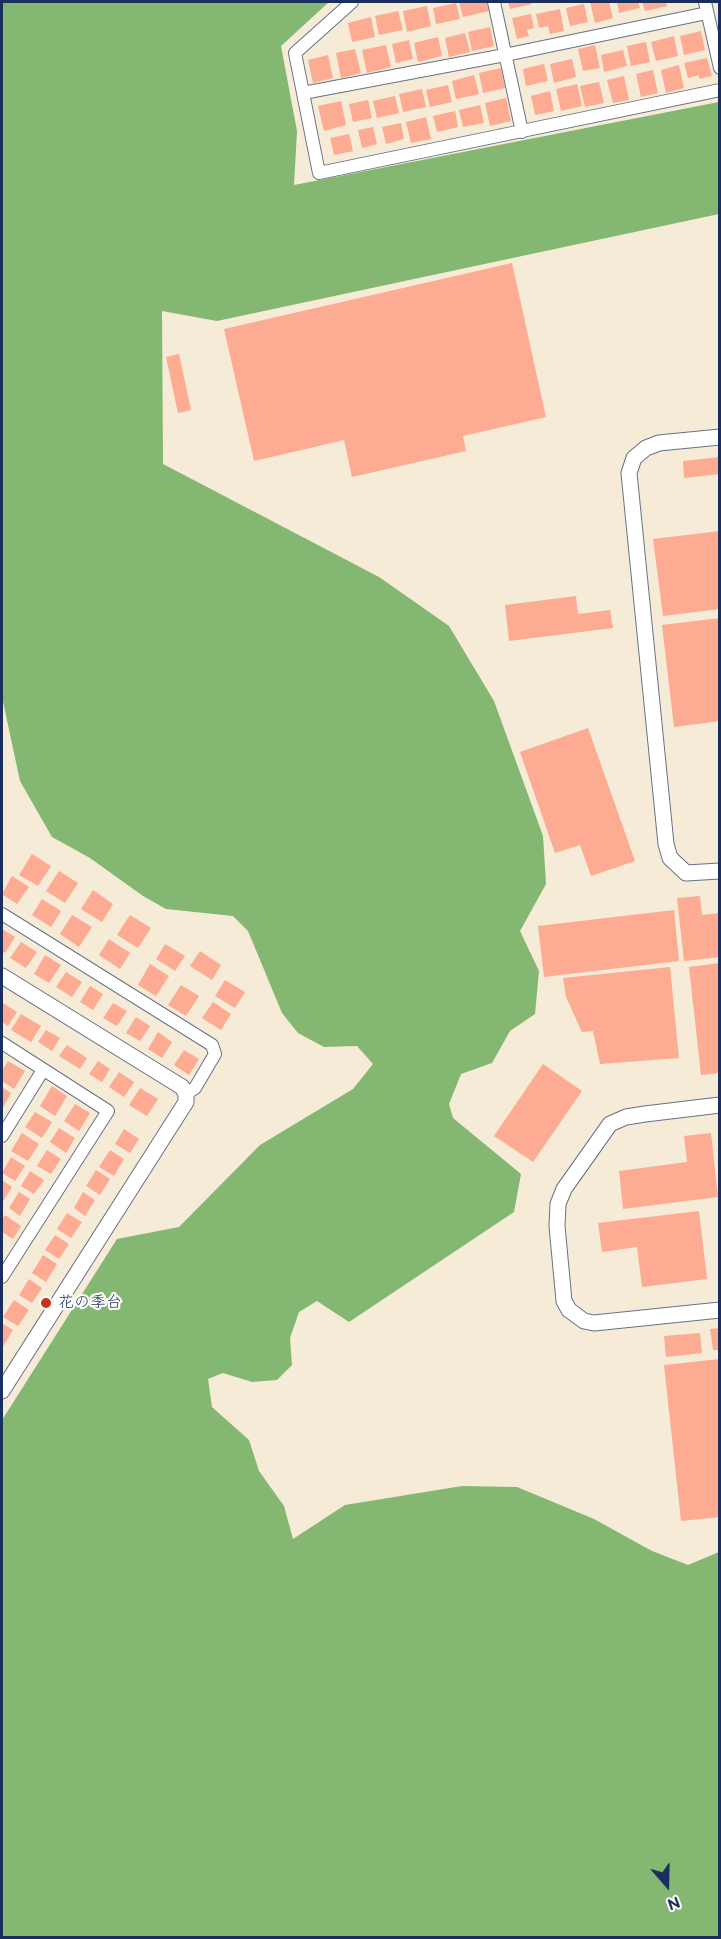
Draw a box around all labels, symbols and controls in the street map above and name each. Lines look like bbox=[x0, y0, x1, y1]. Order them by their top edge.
place label: 花の季台 bbox=[58, 1293, 122, 1313]
marker: 花の季台 bbox=[39, 1296, 53, 1310]
north arrow bbox=[637, 1855, 697, 1915]
text: N bbox=[664, 1891, 682, 1913]

